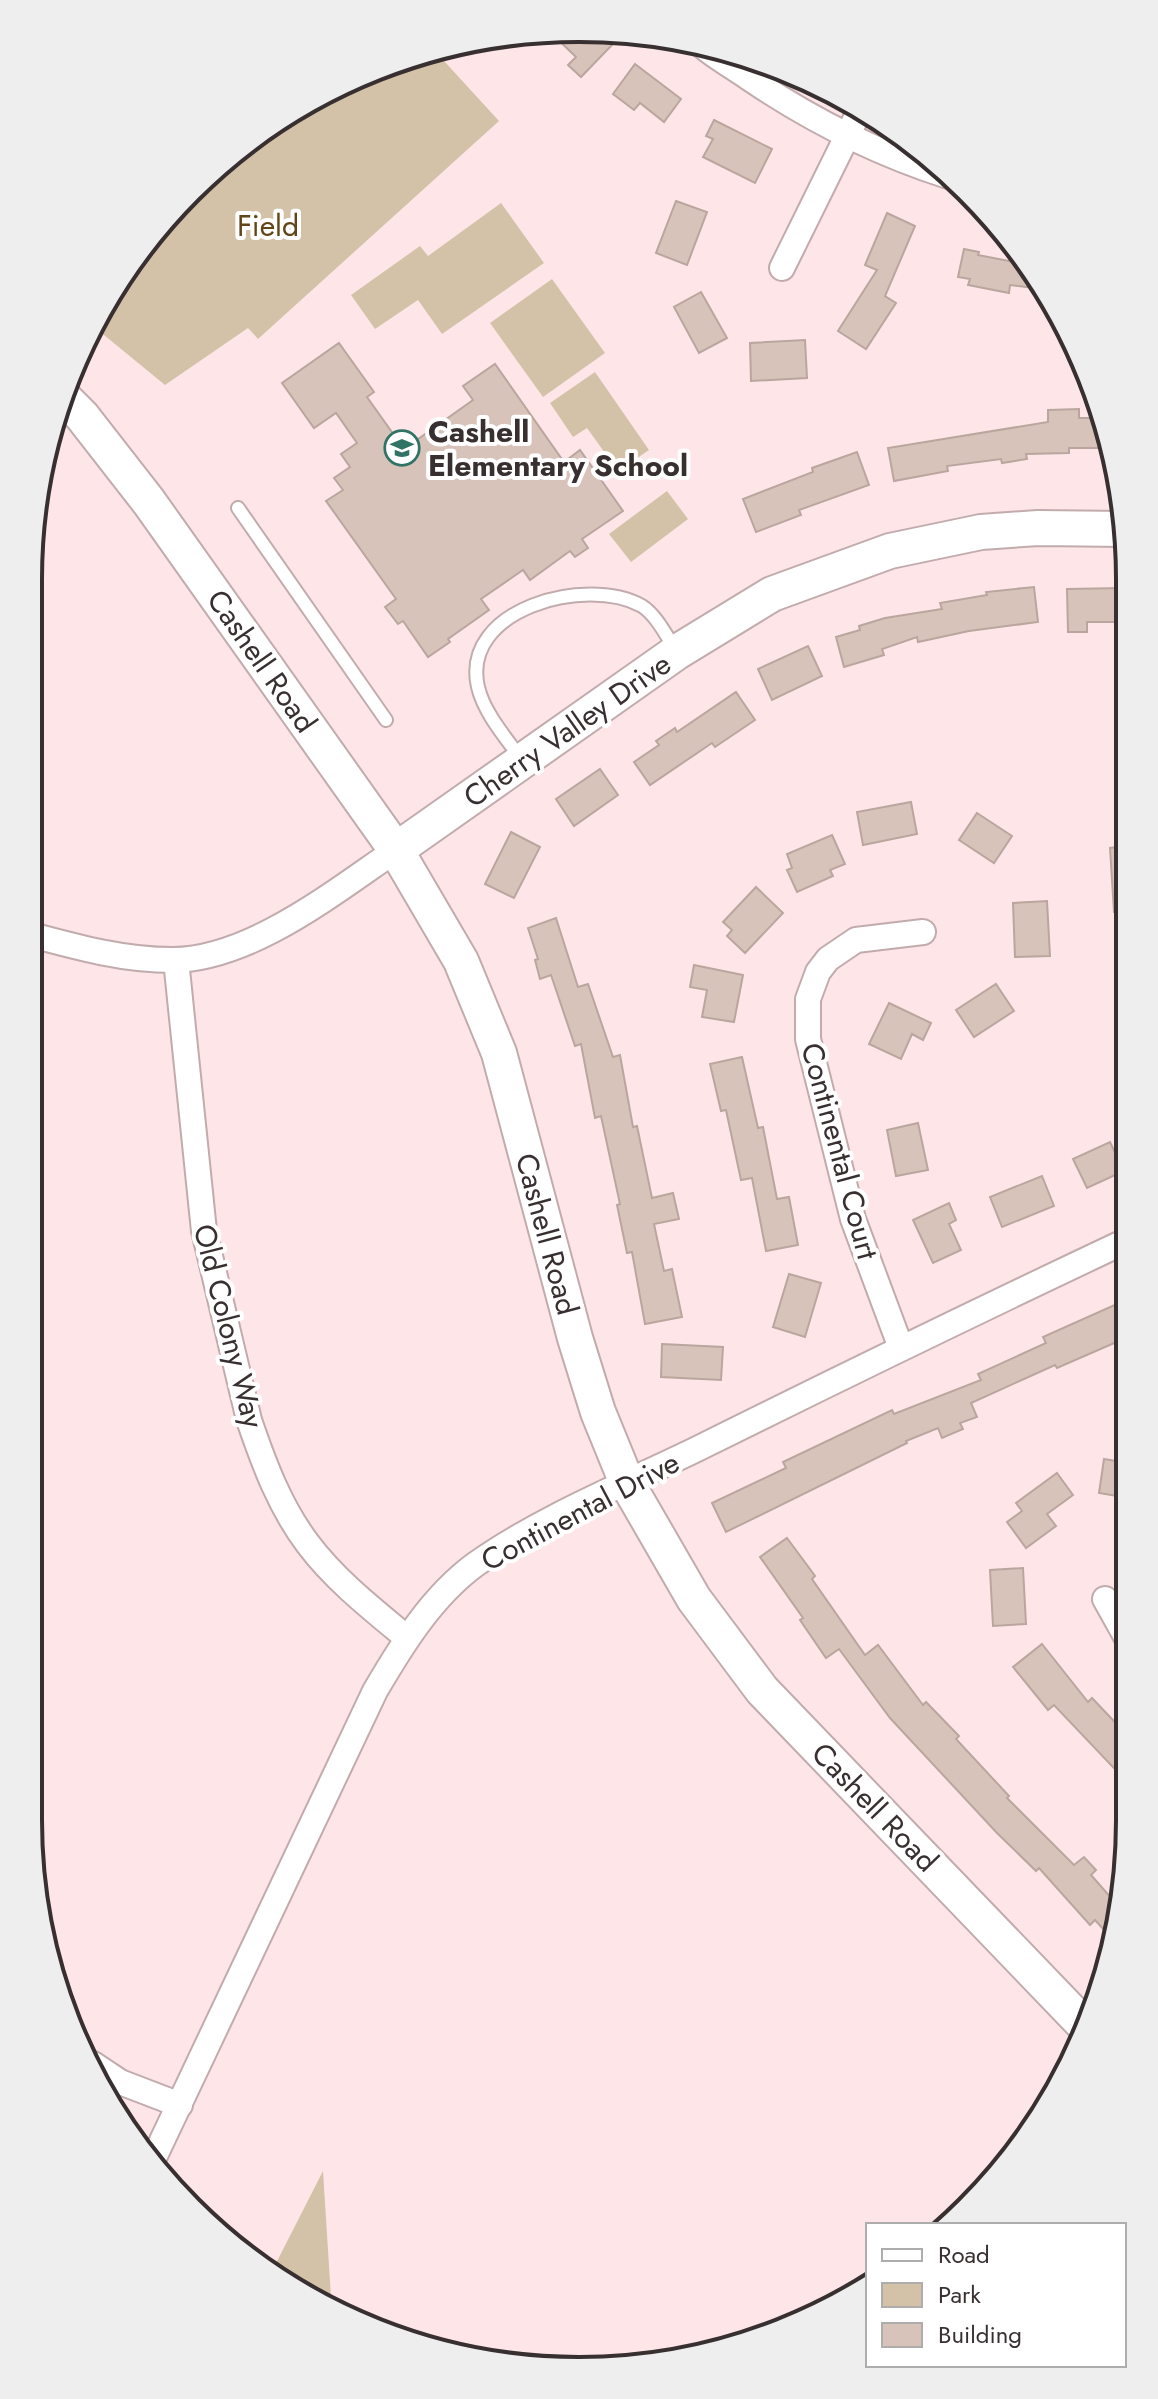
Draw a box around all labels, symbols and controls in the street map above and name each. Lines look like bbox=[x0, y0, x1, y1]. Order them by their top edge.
park label: Field bbox=[237, 204, 299, 247]
place label: Cashell Elementary School bbox=[428, 410, 688, 487]
school or university icon: Cashell Elementary School bbox=[383, 429, 421, 467]
street label: Cashell Road bbox=[197, 581, 327, 741]
street label: Cherry Valley Drive bbox=[455, 642, 679, 818]
street label: Continental Court bbox=[790, 1038, 890, 1265]
street label: Cashell Road bbox=[505, 1148, 589, 1320]
street label: Old Colony Way bbox=[183, 1219, 275, 1433]
street label: Continental Drive bbox=[473, 1441, 687, 1581]
street label: Cashell Road bbox=[802, 1732, 948, 1882]
legend bbox=[866, 2223, 1126, 2367]
text: Road bbox=[938, 2237, 990, 2272]
text: Park bbox=[938, 2277, 981, 2312]
text: Building bbox=[938, 2317, 1022, 2352]

